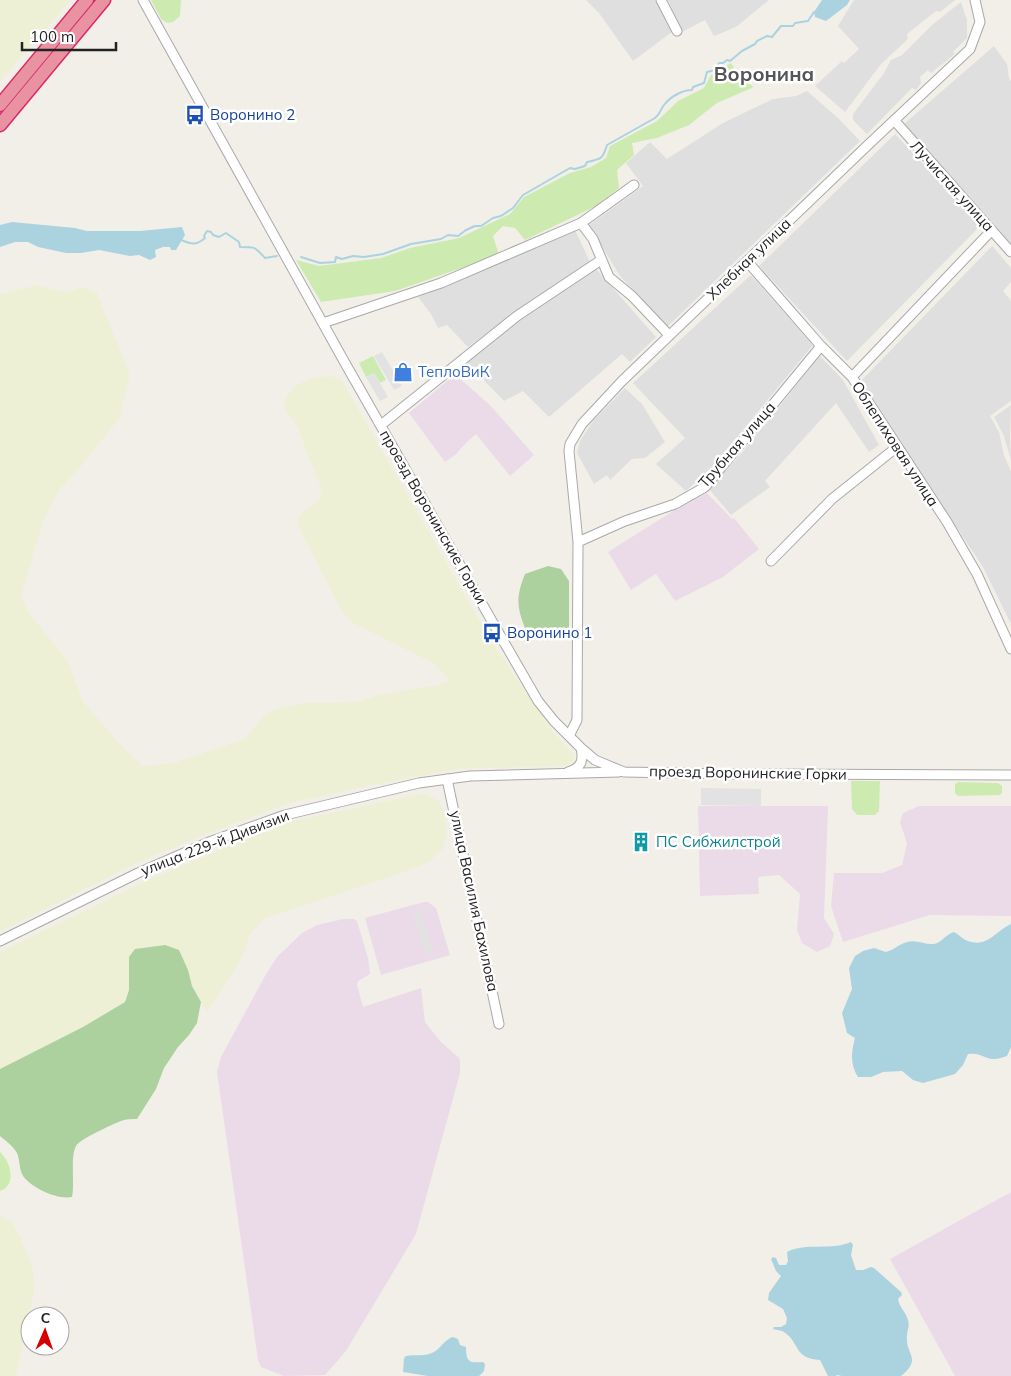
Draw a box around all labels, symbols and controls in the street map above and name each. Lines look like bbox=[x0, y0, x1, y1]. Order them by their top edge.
scale bar bbox=[22, 20, 116, 52]
text: 100 m bbox=[30, 27, 74, 46]
district label: Воронина bbox=[714, 61, 814, 86]
bus stop icon: Воронино 2 bbox=[184, 104, 206, 126]
place label: Воронино 2 bbox=[210, 105, 295, 124]
street label: Лучистая улица bbox=[906, 136, 998, 235]
street label: Хлебная улица bbox=[703, 214, 795, 304]
shop icon: ТеплоВиК bbox=[392, 361, 414, 383]
place label: ТеплоВиК bbox=[418, 362, 490, 381]
street label: Облепиховая улица bbox=[848, 378, 943, 510]
street label: Трубная улица bbox=[694, 398, 779, 492]
street label: проезд Воронинские Горки bbox=[376, 426, 491, 607]
bus stop icon: Воронино 1 bbox=[481, 622, 503, 644]
place label: Воронино 1 bbox=[507, 623, 592, 642]
street label: проезд Воронинские Горки bbox=[649, 761, 847, 784]
street label: улица 229-й Дивизии bbox=[138, 805, 292, 880]
street label: улица Василия Бахилова bbox=[446, 809, 503, 993]
building icon: ПС Сибжилстрой bbox=[630, 831, 652, 853]
place label: ПС Сибжилстрой bbox=[656, 832, 781, 851]
north arrow bbox=[20, 1306, 70, 1356]
text: С bbox=[40, 1309, 51, 1327]

